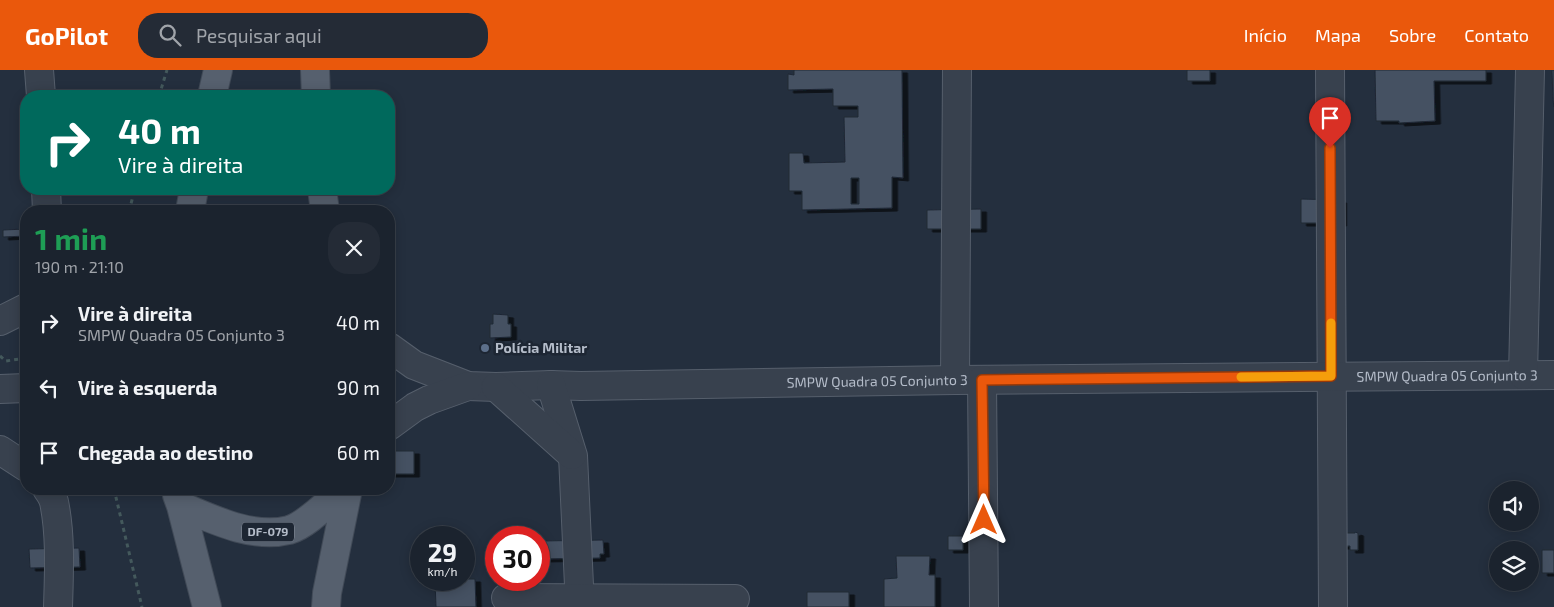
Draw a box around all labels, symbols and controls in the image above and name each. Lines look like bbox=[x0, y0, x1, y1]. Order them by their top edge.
search box bbox=[138, 13, 488, 58]
text: GoPilot bbox=[25, 21, 108, 50]
icon: search bbox=[156, 21, 184, 49]
text: Pesquisar aqui bbox=[196, 24, 322, 47]
text: Início bbox=[1244, 24, 1287, 46]
text: Mapa bbox=[1315, 24, 1361, 46]
text: Sobre bbox=[1389, 24, 1436, 46]
text: Contato bbox=[1464, 24, 1529, 46]
pin bbox=[1309, 97, 1351, 148]
icon: arrive bbox=[1316, 104, 1344, 132]
text: 40 m bbox=[118, 109, 201, 151]
icon: right bbox=[35, 110, 100, 175]
text: Vire à direita bbox=[118, 151, 243, 177]
text: 1 min bbox=[35, 220, 107, 256]
button: close bbox=[328, 222, 380, 274]
text: 190 m · 21:10 bbox=[35, 257, 124, 276]
text: Vire à direita bbox=[78, 302, 192, 325]
icon: right bbox=[35, 309, 63, 337]
text: 40 m bbox=[336, 311, 380, 334]
text: SMPW Quadra 05 Conjunto 3 bbox=[78, 325, 285, 344]
place label: Polícia Militar bbox=[495, 339, 587, 356]
marker: Polícia Militar bbox=[479, 342, 491, 354]
street label: SMPW Quadra 05 Conjunto 3 bbox=[1356, 366, 1538, 385]
street label: SMPW Quadra 05 Conjunto 3 bbox=[786, 371, 968, 391]
icon: left bbox=[35, 374, 63, 402]
text: Vire à esquerda bbox=[78, 376, 217, 399]
text: 90 m bbox=[337, 376, 380, 399]
icon: arrive bbox=[35, 439, 63, 467]
text: Chegada ao destino bbox=[78, 441, 253, 464]
text: 60 m bbox=[337, 441, 380, 464]
map controls bbox=[1489, 481, 1539, 591]
button: sound bbox=[1489, 481, 1539, 531]
position arrow bbox=[957, 493, 1009, 545]
road number: DF-079 bbox=[242, 522, 294, 542]
speed limit sign: 30 bbox=[485, 526, 550, 591]
text: 29 bbox=[428, 537, 457, 567]
button: layers bbox=[1489, 541, 1539, 591]
text: km/h bbox=[428, 564, 457, 578]

